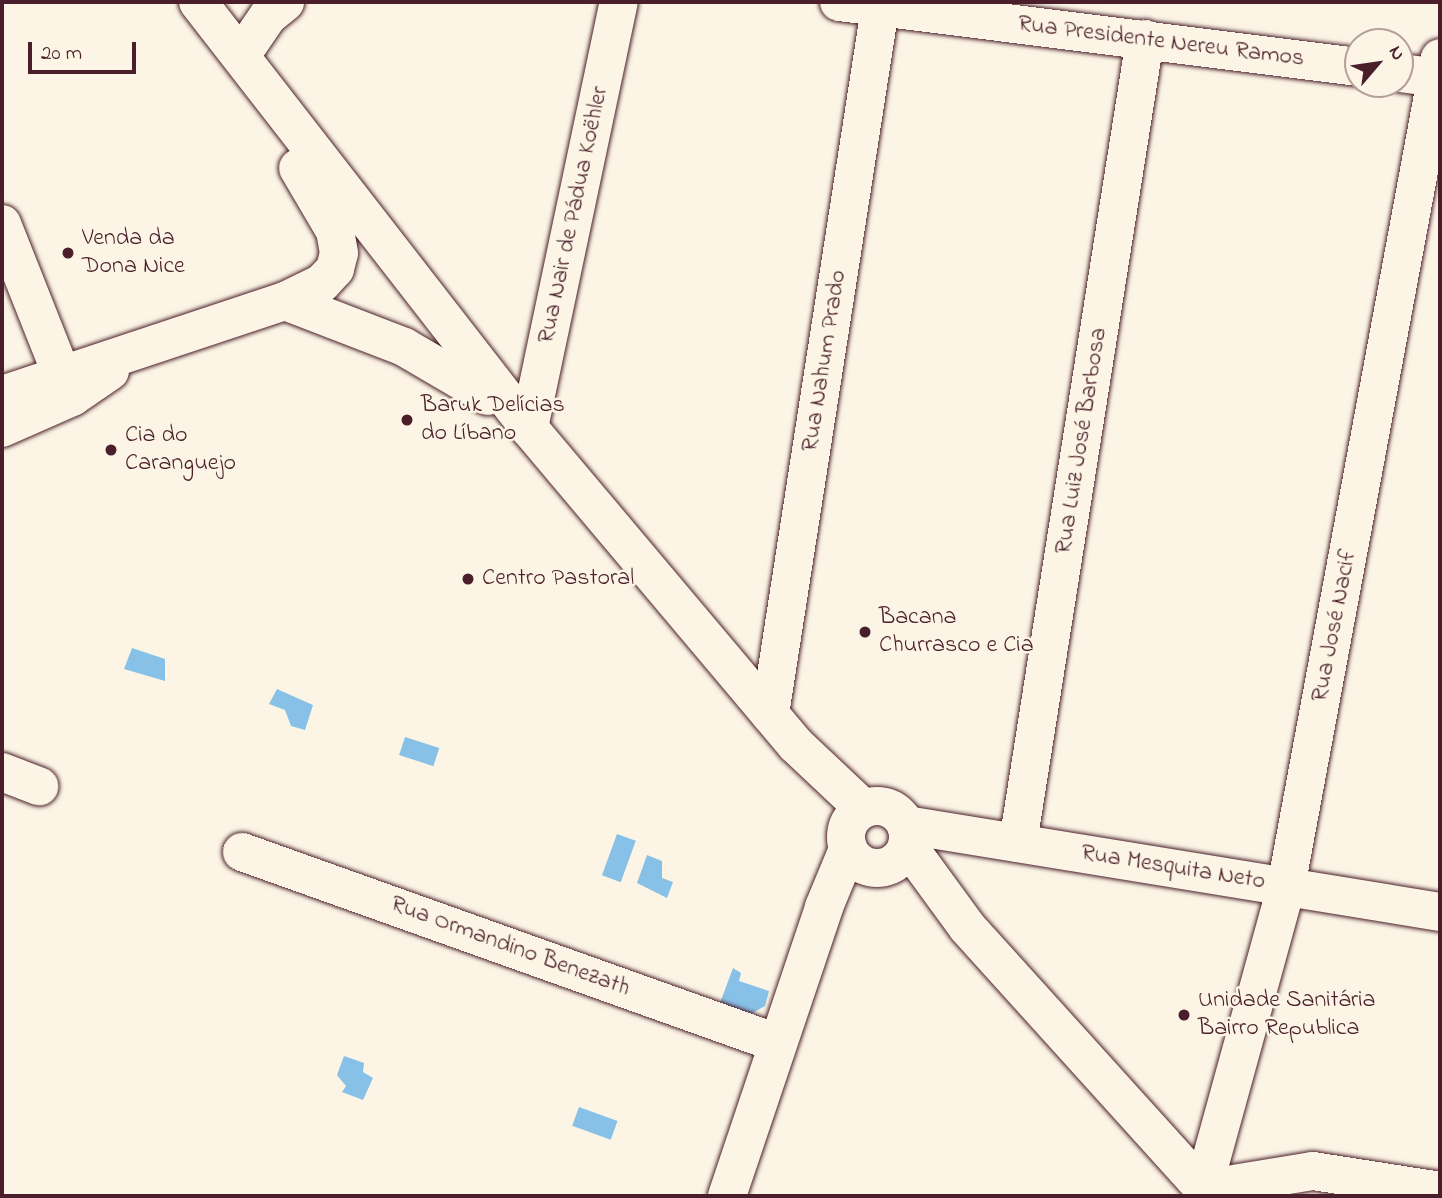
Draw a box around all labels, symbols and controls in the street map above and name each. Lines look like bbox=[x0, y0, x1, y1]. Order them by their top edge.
street label: Rua Presidente Nereu Ramos bbox=[1016, 10, 1306, 74]
scale bar bbox=[32, 28, 140, 72]
north arrow bbox=[1344, 28, 1414, 98]
text: 20 m bbox=[41, 39, 82, 69]
text: N bbox=[1381, 41, 1411, 66]
street label: Rua Nair de Pádua Koëhler bbox=[533, 84, 615, 346]
place label: Venda da Dona Nice bbox=[82, 225, 185, 281]
marker: Venda da Dona Nice bbox=[60, 245, 76, 261]
street label: Rua Nahum Prado bbox=[796, 268, 854, 454]
street label: Rua Luiz José Barbosa bbox=[1050, 326, 1114, 556]
place label: Baruk Delícias do Líbano bbox=[421, 392, 565, 448]
marker: Baruk Delícias do Líbano bbox=[399, 412, 415, 428]
place label: Cia do Caranguejo bbox=[125, 422, 236, 478]
marker: Cia do Caranguejo bbox=[103, 442, 119, 458]
street label: Rua José Nacif bbox=[1306, 548, 1364, 704]
place label: Centro Pastoral bbox=[482, 565, 634, 593]
marker: Centro Pastoral bbox=[460, 571, 476, 587]
place label: Bacana Churrasco e Cia bbox=[879, 604, 1034, 660]
marker: Bacana Churrasco e Cia bbox=[857, 624, 873, 640]
street label: Rua Mesquita Neto bbox=[1079, 839, 1267, 897]
street label: Rua Ormandino Benezath bbox=[386, 890, 634, 1004]
place label: Unidade Sanitária Bairro Republica bbox=[1198, 987, 1375, 1043]
marker: Unidade Sanitária Bairro Republica bbox=[1176, 1007, 1192, 1023]

